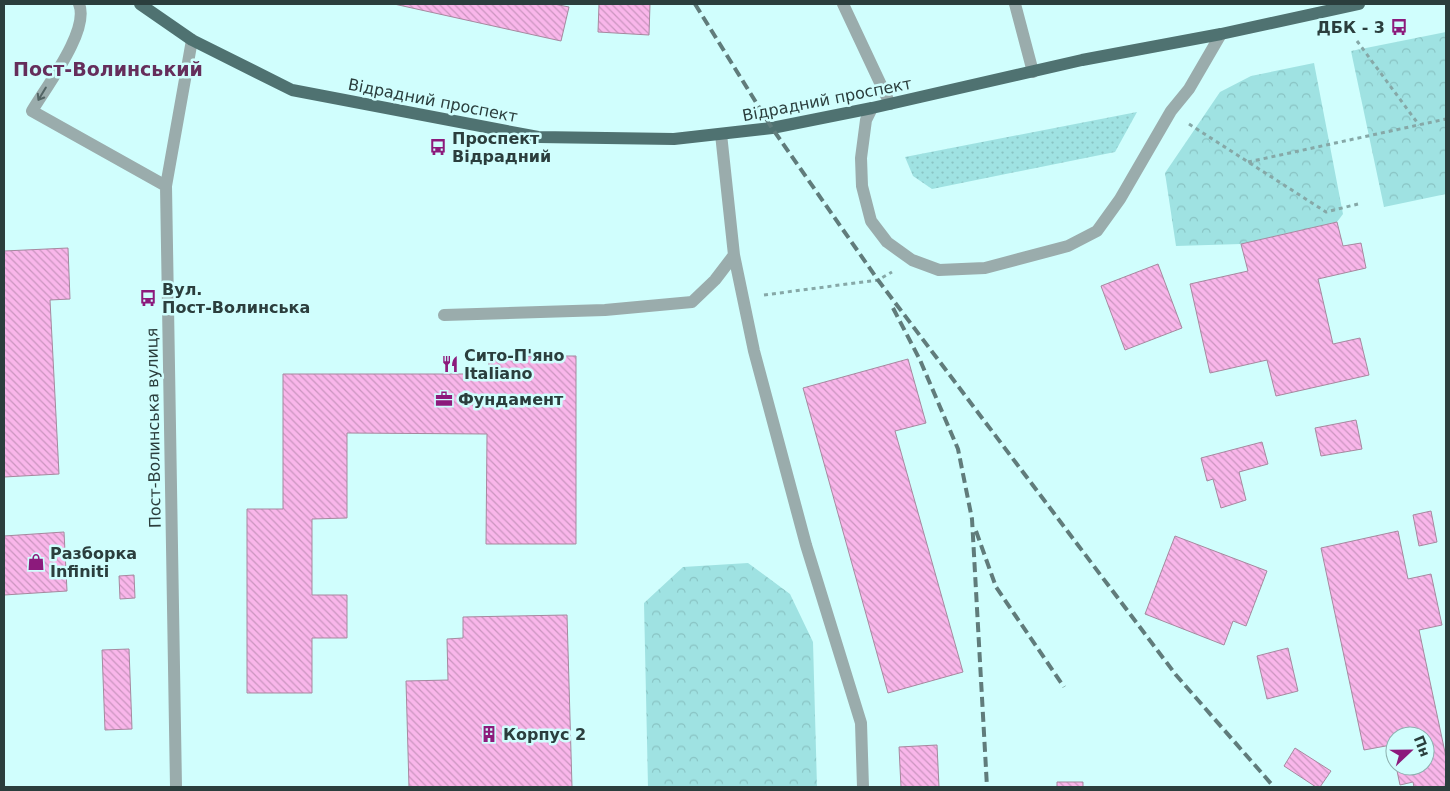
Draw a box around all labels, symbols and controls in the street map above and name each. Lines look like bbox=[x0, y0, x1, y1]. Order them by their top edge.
bus stop icon: ДБК - 3 bbox=[1389, 17, 1409, 37]
place label: ДБК - 3 bbox=[1317, 18, 1385, 37]
district label: Пост-Волинський bbox=[13, 58, 203, 80]
street label: Відрадний проспект bbox=[741, 74, 913, 125]
street label: Відрадний проспект bbox=[347, 75, 519, 126]
one-way arrow bbox=[36, 87, 46, 101]
place label: Проспект Відрадний bbox=[452, 129, 551, 166]
bus stop icon: Проспект Відрадний bbox=[428, 137, 448, 157]
place label: Вул. Пост-Волинська bbox=[162, 280, 310, 317]
bus stop icon: Вул. Пост-Волинська bbox=[138, 288, 158, 308]
street label: Пост-Волинська вулиця bbox=[142, 328, 165, 528]
place label: Сито-П'яно Italiano bbox=[464, 346, 564, 383]
restaurant icon: Сито-П'яно Italiano bbox=[440, 354, 460, 374]
office icon: Фундамент bbox=[434, 389, 454, 409]
place label: Фундамент bbox=[458, 390, 564, 409]
place label: Разборка Infiniti bbox=[50, 544, 137, 581]
shop icon: Разборка Infiniti bbox=[26, 552, 46, 572]
building icon: Корпус 2 bbox=[479, 724, 499, 744]
place label: Корпус 2 bbox=[503, 725, 586, 744]
north arrow bbox=[1385, 726, 1435, 776]
text: Пн bbox=[1411, 733, 1433, 759]

